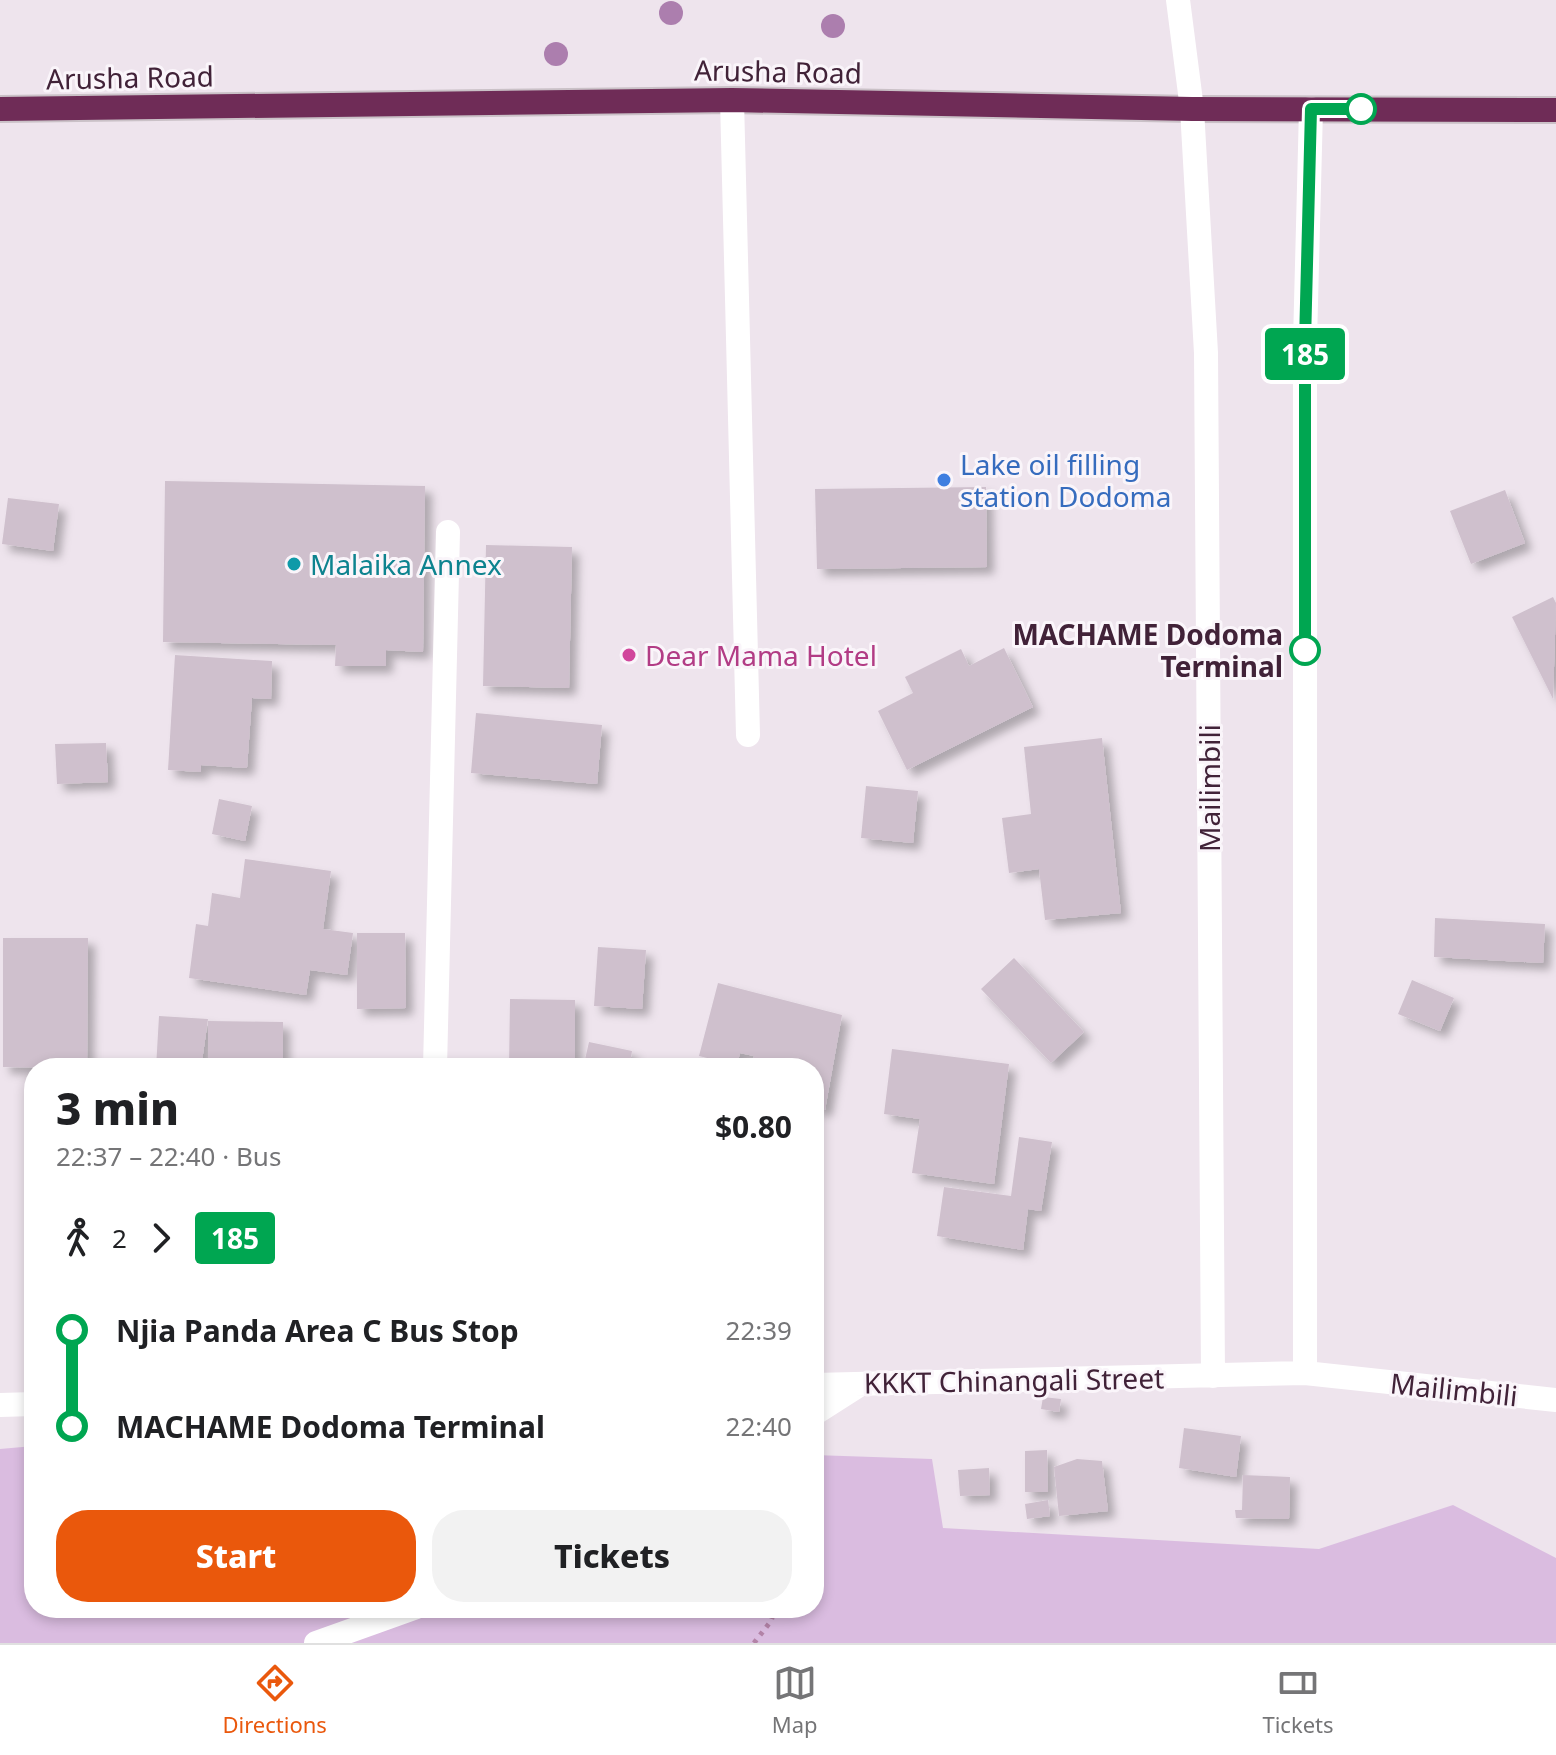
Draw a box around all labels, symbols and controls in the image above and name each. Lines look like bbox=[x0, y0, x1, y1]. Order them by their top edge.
street label: Arusha Road bbox=[694, 51, 862, 91]
street label: Arusha Road bbox=[46, 57, 214, 97]
unlabelled marker bbox=[1346, 94, 1376, 124]
line badge: 185 bbox=[1259, 328, 1351, 380]
text: 185 bbox=[1281, 335, 1329, 373]
place label: Lake oil filling station Dodoma bbox=[960, 445, 1172, 515]
marker: Lake oil filling station Dodoma bbox=[935, 471, 953, 489]
place label: Malaika Annex bbox=[310, 545, 502, 583]
marker: Malaika Annex bbox=[285, 555, 303, 573]
place label: MACHAME Dodoma Terminal bbox=[1012, 615, 1283, 685]
marker: MACHAME Dodoma Terminal bbox=[1290, 635, 1320, 665]
place label: Dear Mama Hotel bbox=[645, 636, 877, 674]
marker: Dear Mama Hotel bbox=[620, 646, 638, 664]
street label: Mailimbili bbox=[1190, 724, 1228, 852]
text: 3 min bbox=[56, 1078, 179, 1138]
text: $0.80 bbox=[715, 1106, 792, 1147]
text: 22:37 – 22:40 · Bus bbox=[56, 1138, 281, 1174]
icon: walk bbox=[56, 1216, 100, 1260]
icon: forward bbox=[139, 1216, 183, 1260]
text: 185 bbox=[211, 1219, 259, 1257]
text: 2 bbox=[112, 1220, 127, 1256]
text: Njia Panda Area C Bus Stop bbox=[116, 1310, 519, 1351]
text: 22:39 bbox=[726, 1312, 792, 1348]
street label: KKKT Chinangali Street bbox=[864, 1358, 1164, 1402]
street label: Mailimbili bbox=[1388, 1363, 1520, 1415]
text: MACHAME Dodoma Terminal bbox=[116, 1406, 545, 1447]
text: 22:40 bbox=[726, 1408, 792, 1444]
button: Start bbox=[56, 1510, 416, 1602]
button: Tickets bbox=[432, 1510, 792, 1602]
tab: Directions bbox=[222, 1661, 327, 1739]
tab: Map bbox=[772, 1661, 818, 1739]
tab: Tickets bbox=[1262, 1661, 1334, 1739]

